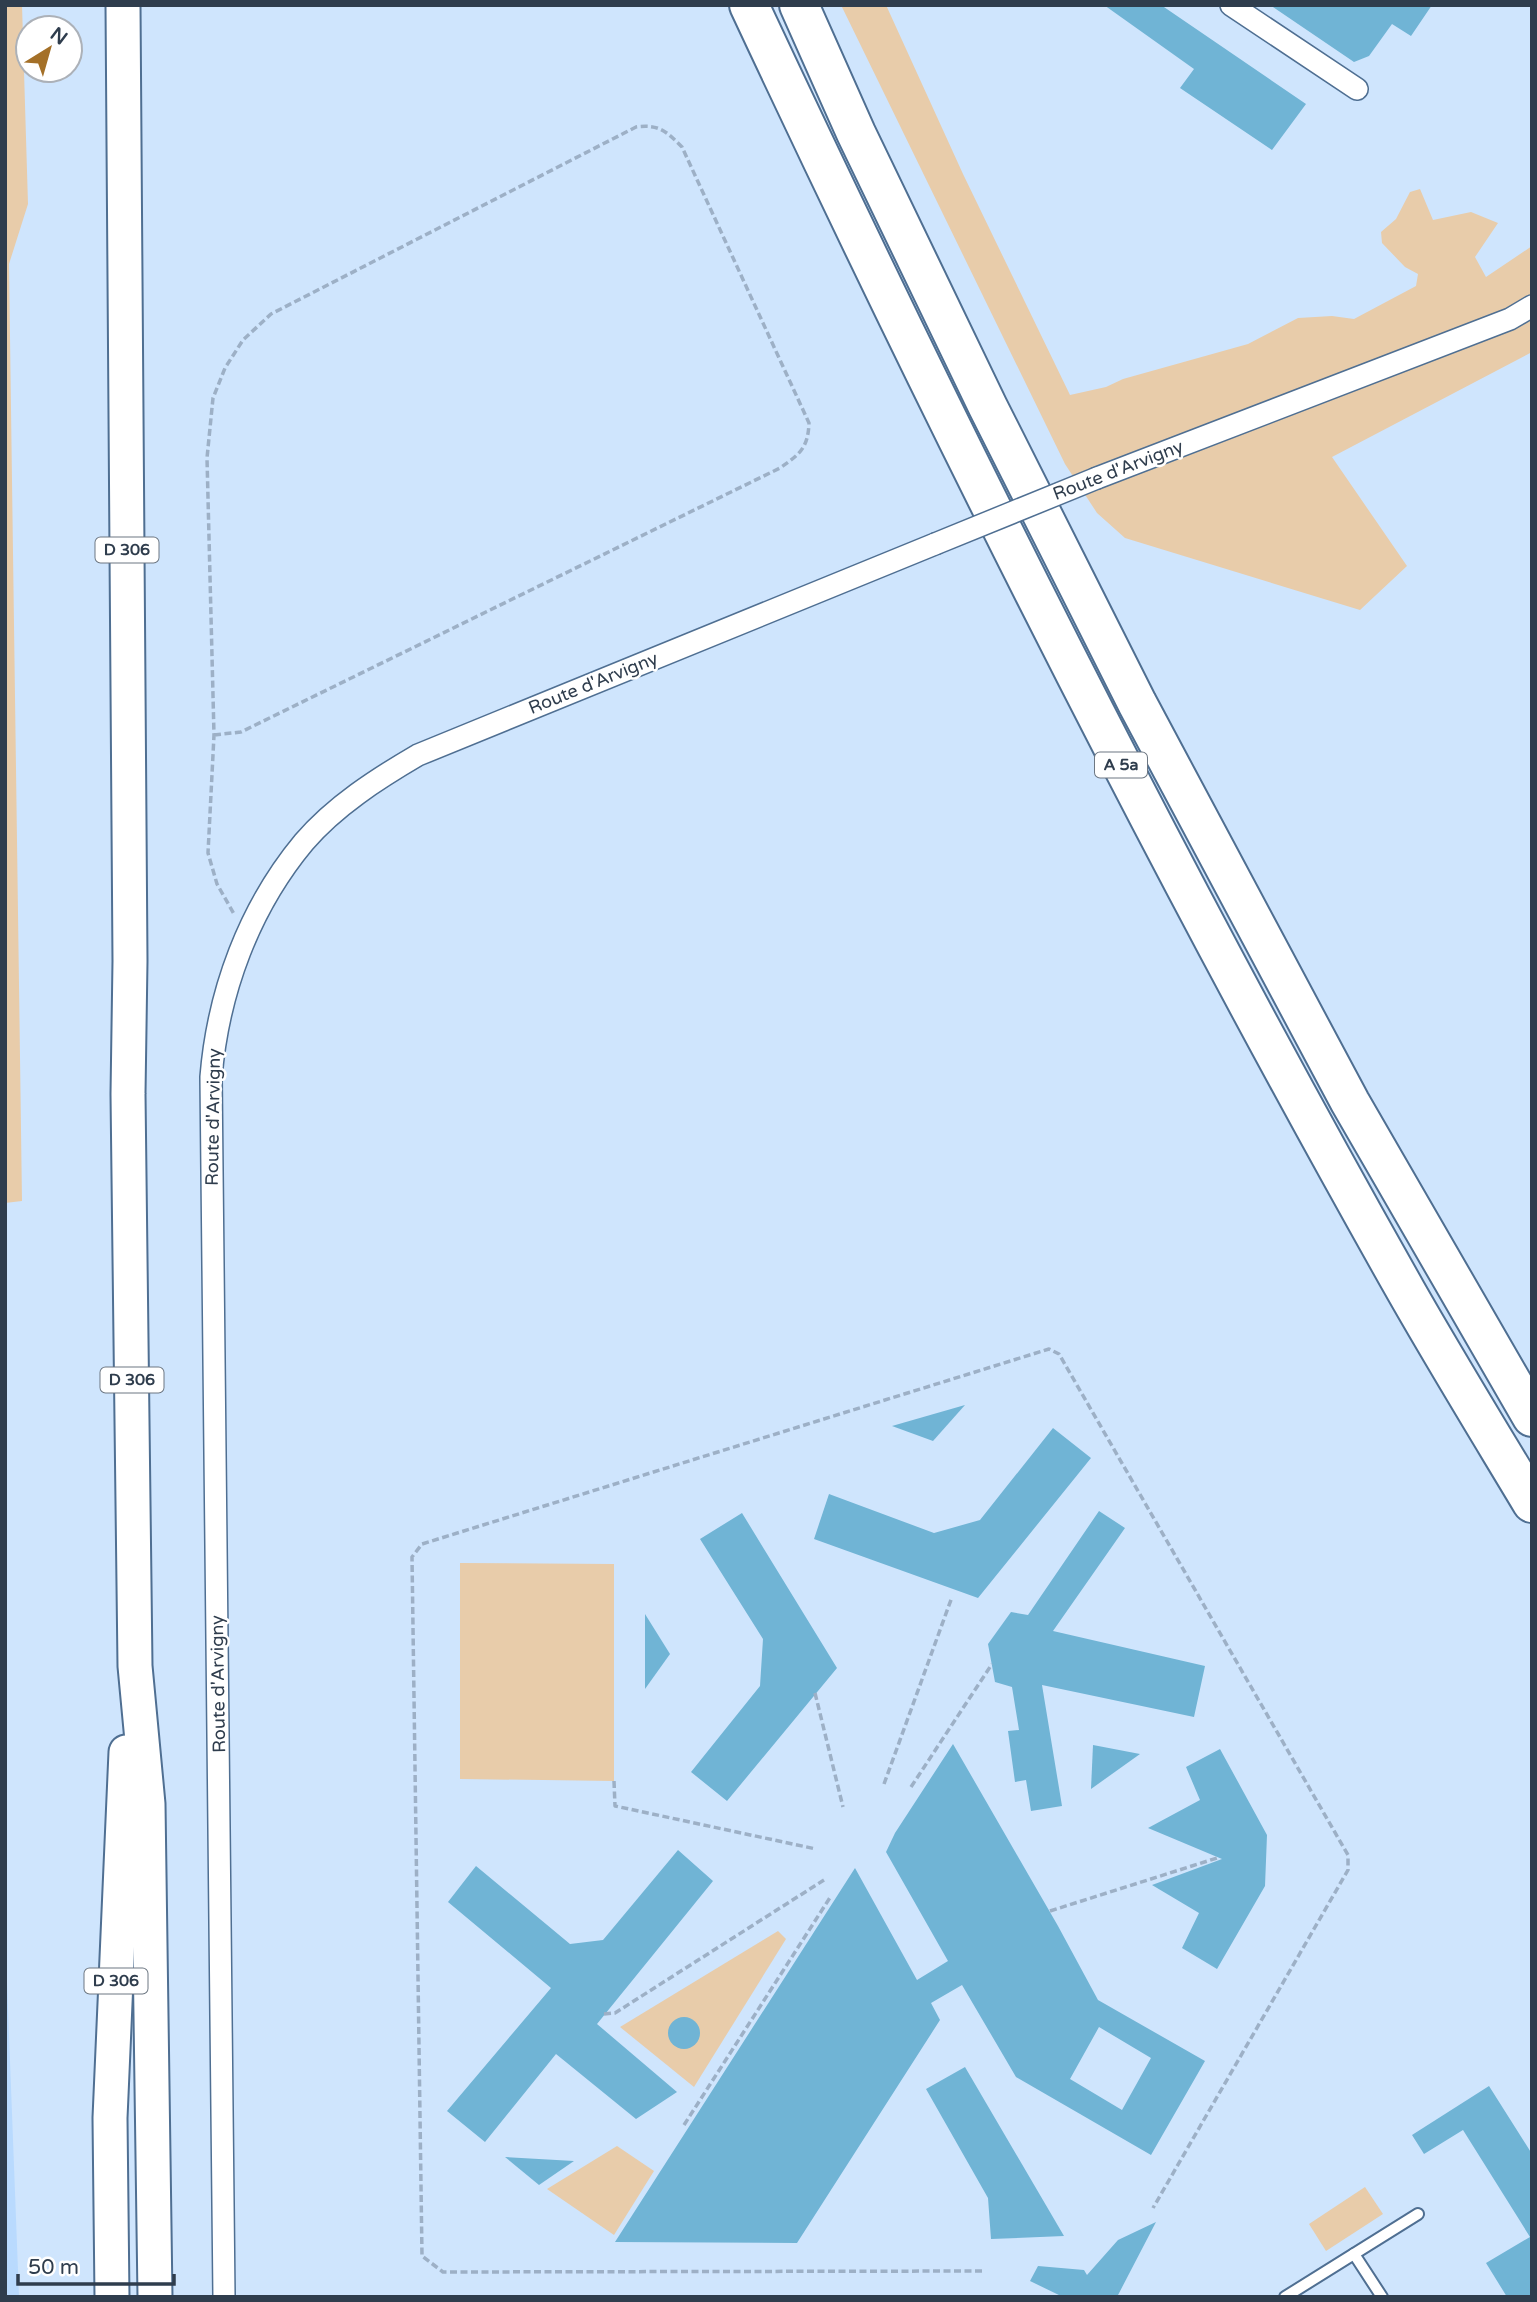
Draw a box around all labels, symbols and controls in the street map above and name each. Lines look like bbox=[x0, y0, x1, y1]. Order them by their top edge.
north arrow bbox=[14, 14, 84, 84]
text: N bbox=[46, 23, 71, 50]
street label: Route d'Arvigny bbox=[1050, 435, 1187, 505]
road number: D 306 bbox=[96, 538, 158, 562]
street label: Route d'Arvigny bbox=[525, 647, 661, 719]
road number: A 5a bbox=[1095, 752, 1147, 778]
street label: Route d'Arvigny bbox=[201, 1048, 225, 1186]
road number: D 306 bbox=[100, 1368, 164, 1392]
street label: Route d'Arvigny bbox=[206, 1615, 230, 1753]
road number: D 306 bbox=[85, 1968, 148, 1994]
scale bar bbox=[18, 2242, 173, 2286]
text: 50 m bbox=[28, 2255, 79, 2280]

